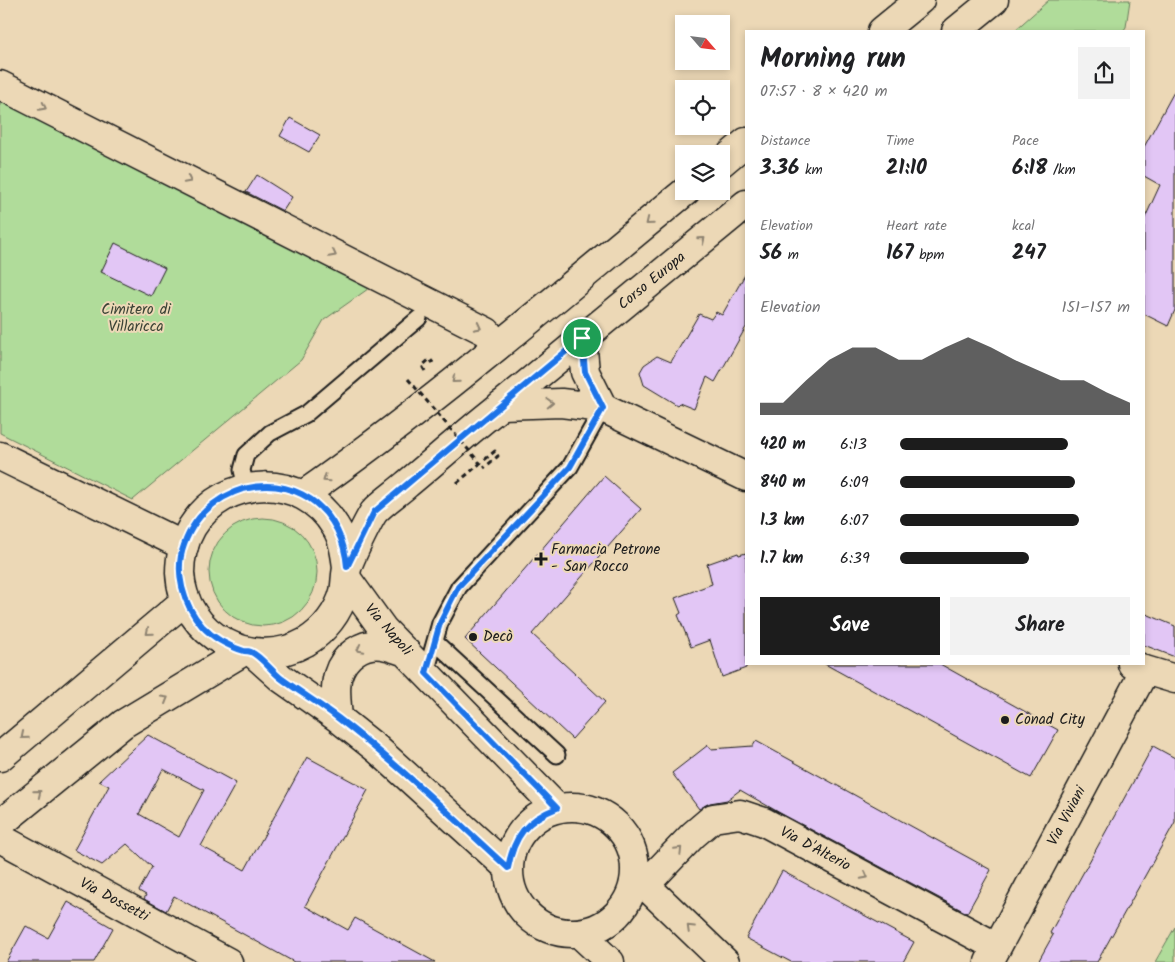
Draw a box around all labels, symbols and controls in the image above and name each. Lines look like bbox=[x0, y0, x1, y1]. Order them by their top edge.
north arrow bbox=[675, 15, 730, 70]
map controls bbox=[675, 15, 730, 200]
text: Morning run bbox=[760, 37, 906, 82]
button: share bbox=[1078, 47, 1130, 99]
text: 07:57 · 8 × 420 m bbox=[760, 79, 887, 104]
button: locate bbox=[675, 80, 730, 135]
one-way arrow bbox=[38, 101, 47, 111]
text: Distance bbox=[760, 130, 810, 152]
text: Time bbox=[886, 130, 914, 152]
text: Pace bbox=[1012, 130, 1039, 152]
button: layers bbox=[675, 145, 730, 200]
text: 3.36 bbox=[760, 152, 799, 185]
text: 21:10 bbox=[886, 152, 927, 185]
text: 6:18 bbox=[1012, 152, 1047, 185]
text: km bbox=[799, 159, 823, 181]
text: /km bbox=[1047, 159, 1076, 181]
one-way arrow bbox=[183, 174, 192, 184]
text: Elevation bbox=[760, 215, 813, 237]
text: Heart rate bbox=[886, 215, 947, 237]
text: kcal bbox=[1012, 215, 1035, 237]
one-way arrow bbox=[645, 217, 654, 226]
one-way arrow bbox=[696, 237, 705, 246]
text: 56 bbox=[760, 237, 782, 270]
text: 167 bbox=[886, 237, 914, 270]
text: 247 bbox=[1012, 237, 1046, 270]
text: m bbox=[782, 244, 799, 266]
text: bpm bbox=[914, 244, 944, 266]
street label: Corso Europa bbox=[613, 246, 691, 316]
one-way arrow bbox=[328, 248, 337, 258]
text: Elevation bbox=[760, 295, 821, 320]
text: 151–157 m bbox=[1061, 295, 1130, 320]
park label: Cimitero di Villaricca bbox=[101, 298, 172, 339]
pin bbox=[561, 317, 603, 359]
one-way arrow bbox=[473, 321, 482, 332]
icon: arrive bbox=[568, 324, 596, 352]
one-way arrow bbox=[452, 375, 461, 383]
one-way arrow bbox=[546, 398, 554, 409]
text: 420 m bbox=[760, 432, 806, 457]
text: 6:13 bbox=[840, 432, 867, 457]
text: 840 m bbox=[760, 470, 806, 495]
text: 6:09 bbox=[840, 470, 869, 495]
one-way arrow bbox=[322, 473, 332, 482]
text: 1.3 km bbox=[760, 508, 805, 533]
text: 6:07 bbox=[840, 508, 868, 533]
place label: Farmacia Petrone - San Rocco bbox=[551, 538, 661, 579]
text: 1.7 km bbox=[760, 546, 803, 571]
text: 6:39 bbox=[840, 546, 870, 571]
marker: Farmacia Petrone - San Rocco bbox=[535, 553, 547, 565]
button: Save bbox=[760, 597, 940, 655]
button: Share bbox=[950, 597, 1130, 655]
street label: Via Napoli bbox=[358, 598, 419, 663]
place label: Decò bbox=[483, 625, 513, 649]
one-way arrow bbox=[145, 626, 154, 635]
marker: Decò bbox=[467, 631, 479, 643]
one-way arrow bbox=[356, 643, 365, 653]
one-way arrow bbox=[160, 696, 169, 706]
place label: Conad City bbox=[1015, 708, 1086, 732]
marker: Conad City bbox=[999, 714, 1011, 726]
one-way arrow bbox=[21, 731, 30, 740]
street label: Via Viviani bbox=[1041, 781, 1093, 850]
one-way arrow bbox=[32, 790, 41, 799]
street label: Via D'Alterio bbox=[775, 820, 855, 878]
one-way arrow bbox=[673, 847, 682, 856]
one-way arrow bbox=[860, 870, 869, 880]
street label: Via Dossetti bbox=[75, 872, 154, 929]
one-way arrow bbox=[687, 925, 696, 934]

